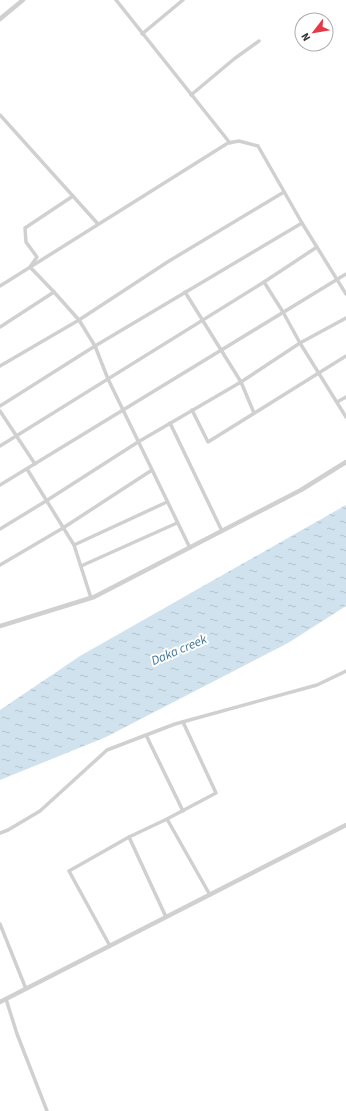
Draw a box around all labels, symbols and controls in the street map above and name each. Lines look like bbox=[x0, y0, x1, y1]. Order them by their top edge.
north arrow bbox=[294, 12, 334, 52]
text: N bbox=[298, 30, 314, 44]
water label: Daka creek bbox=[148, 630, 210, 670]

